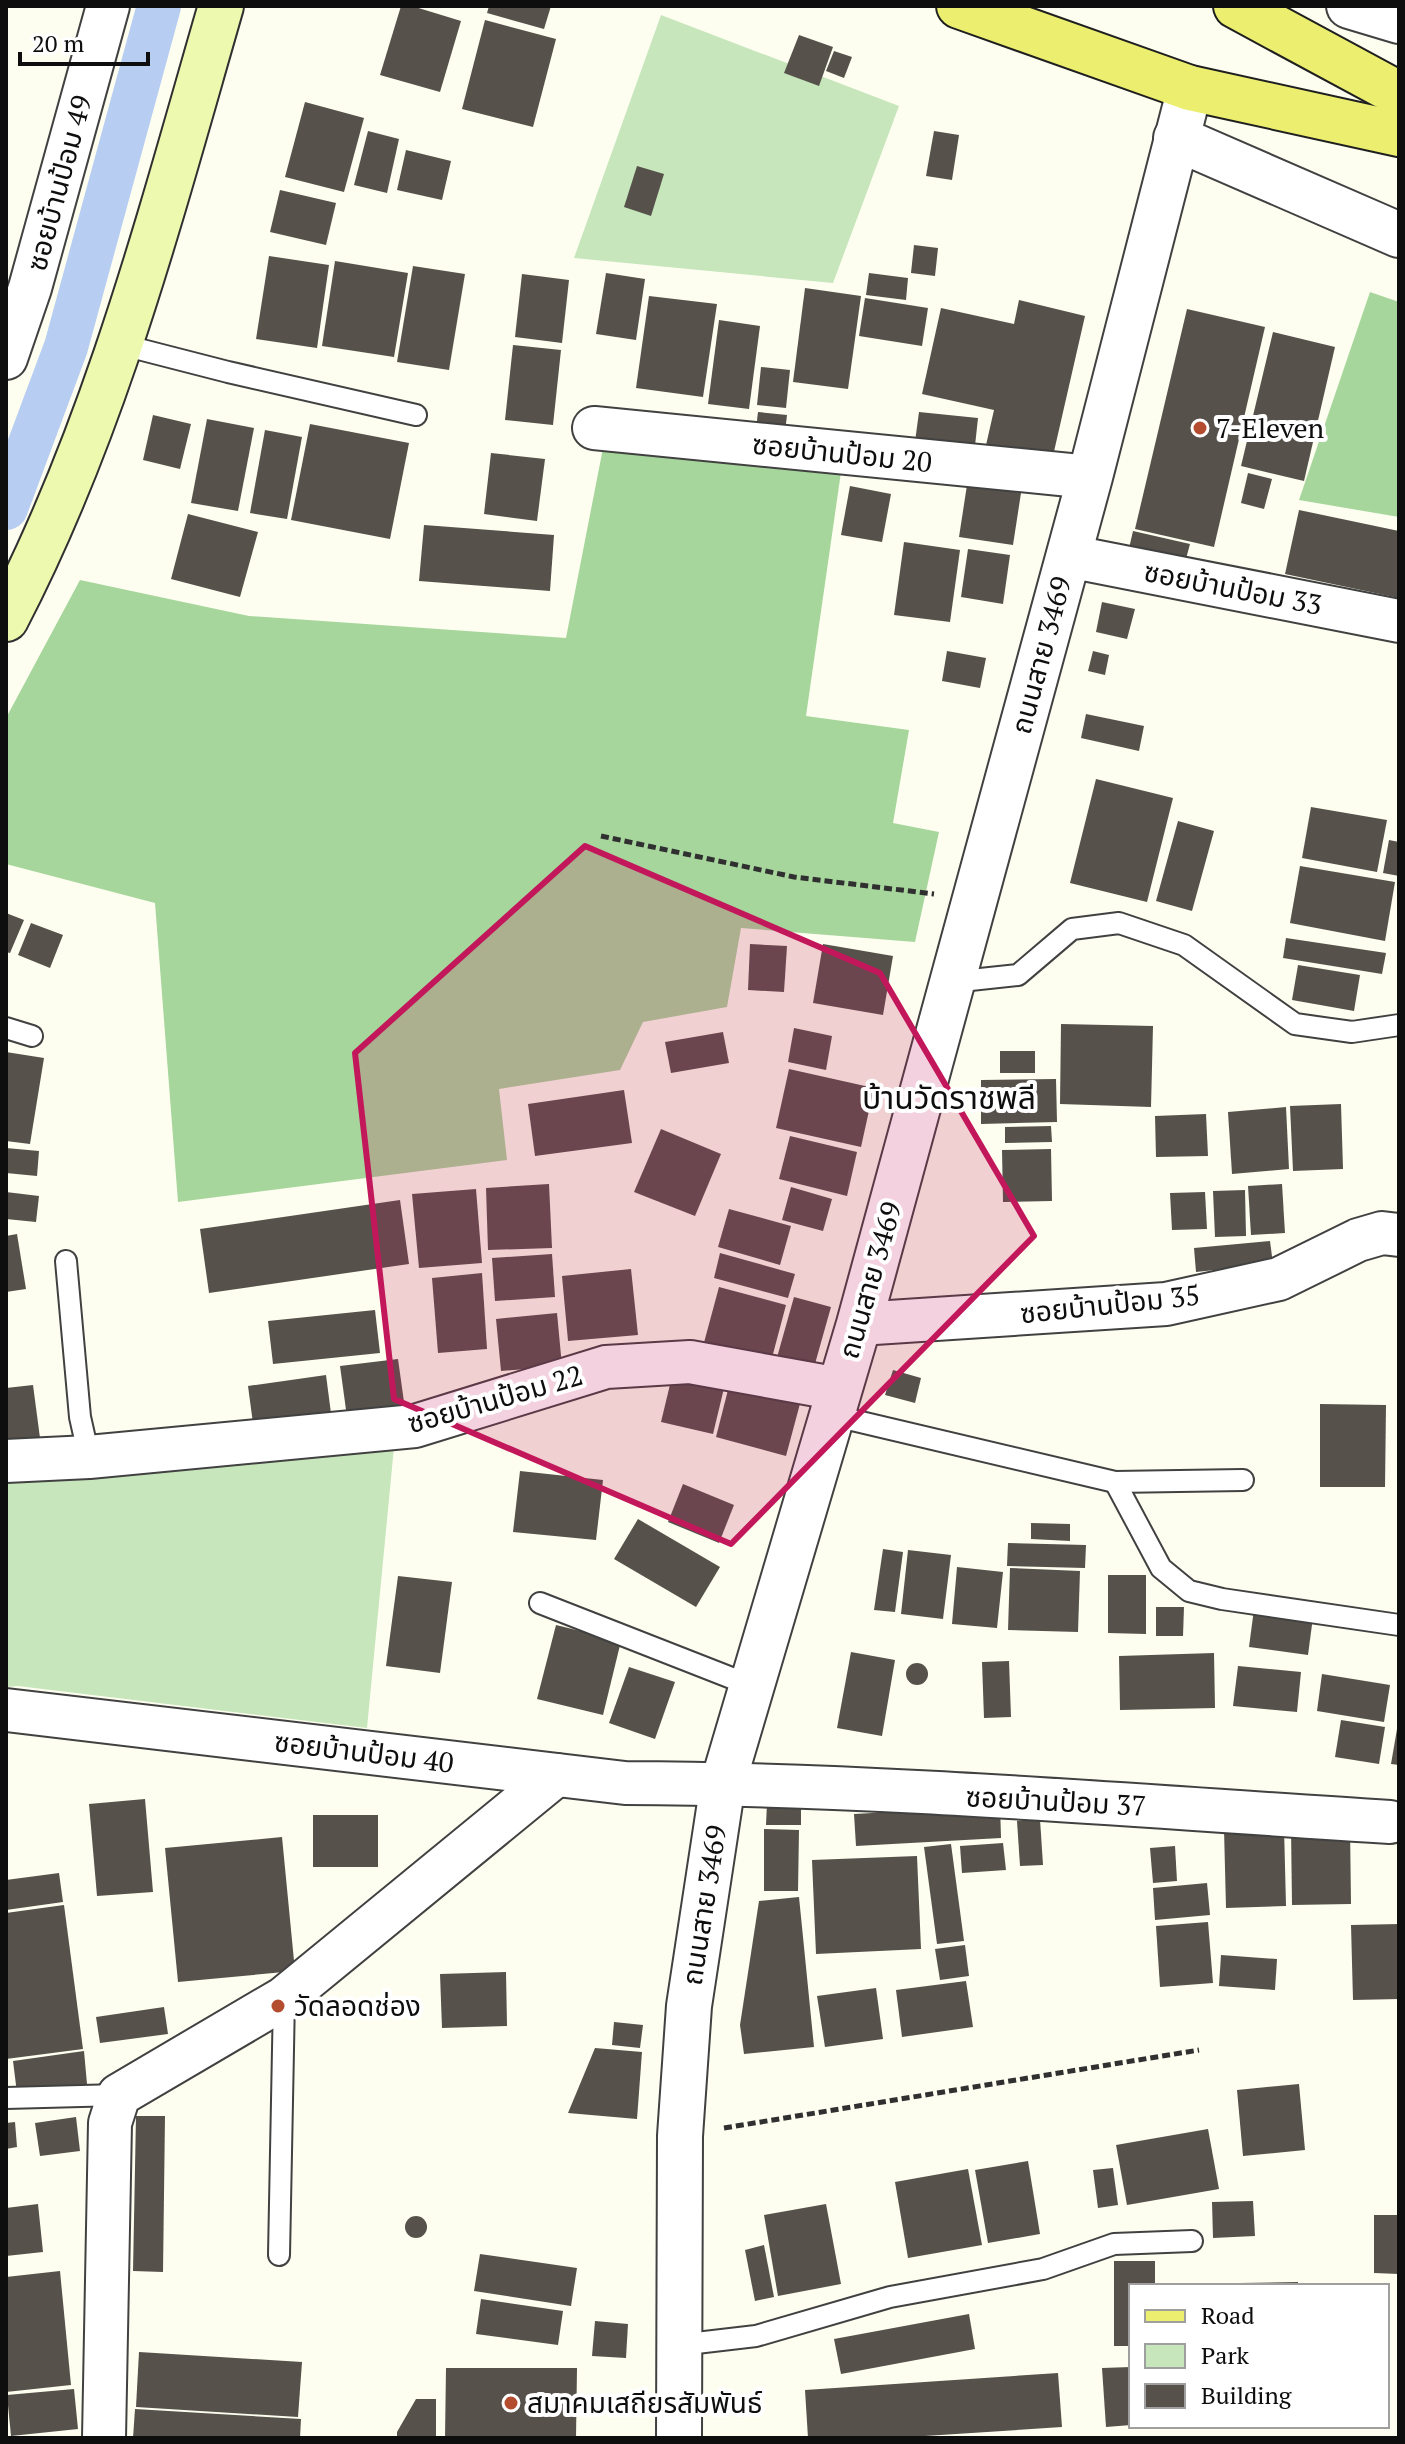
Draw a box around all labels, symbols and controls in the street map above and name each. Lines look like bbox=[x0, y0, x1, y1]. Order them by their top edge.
scale bar bbox=[20, 16, 148, 66]
text: 20 m bbox=[32, 27, 84, 59]
street label: ซอยบ้านป้อม 49 bbox=[17, 91, 100, 275]
place label: 7-Eleven bbox=[1216, 409, 1324, 446]
marker: 7-Eleven bbox=[1191, 419, 1209, 437]
street label: ซอยบ้านป้อม 20 bbox=[750, 425, 934, 480]
street label: ซอยบ้านป้อม 33 bbox=[1141, 552, 1325, 623]
street label: ถนนสาย 3469 bbox=[1002, 572, 1079, 738]
district label: บ้านวัดราชพลี bbox=[862, 1076, 1036, 1118]
street label: ถนนสาย 3469 bbox=[829, 1197, 910, 1363]
street label: ซอยบ้านป้อม 35 bbox=[1018, 1276, 1202, 1331]
street label: ซอยบ้านป้อม 22 bbox=[403, 1356, 587, 1441]
street label: ซอยบ้านป้อม 40 bbox=[272, 1722, 456, 1781]
street label: ซอยบ้านป้อม 37 bbox=[965, 1777, 1147, 1824]
street label: ถนนสาย 3469 bbox=[673, 1822, 734, 1988]
place label: วัดลอดช่อง bbox=[294, 1987, 421, 2024]
marker: วัดลอดช่อง bbox=[269, 1997, 287, 2015]
legend bbox=[1129, 2284, 1389, 2428]
text: Road bbox=[1201, 2299, 1255, 2331]
text: Park bbox=[1201, 2339, 1250, 2371]
text: Building bbox=[1201, 2379, 1292, 2411]
place label: สมาคมเสถียรสัมพันธ์ bbox=[527, 2384, 763, 2421]
marker: สมาคมเสถียรสัมพันธ์ bbox=[502, 2394, 520, 2412]

